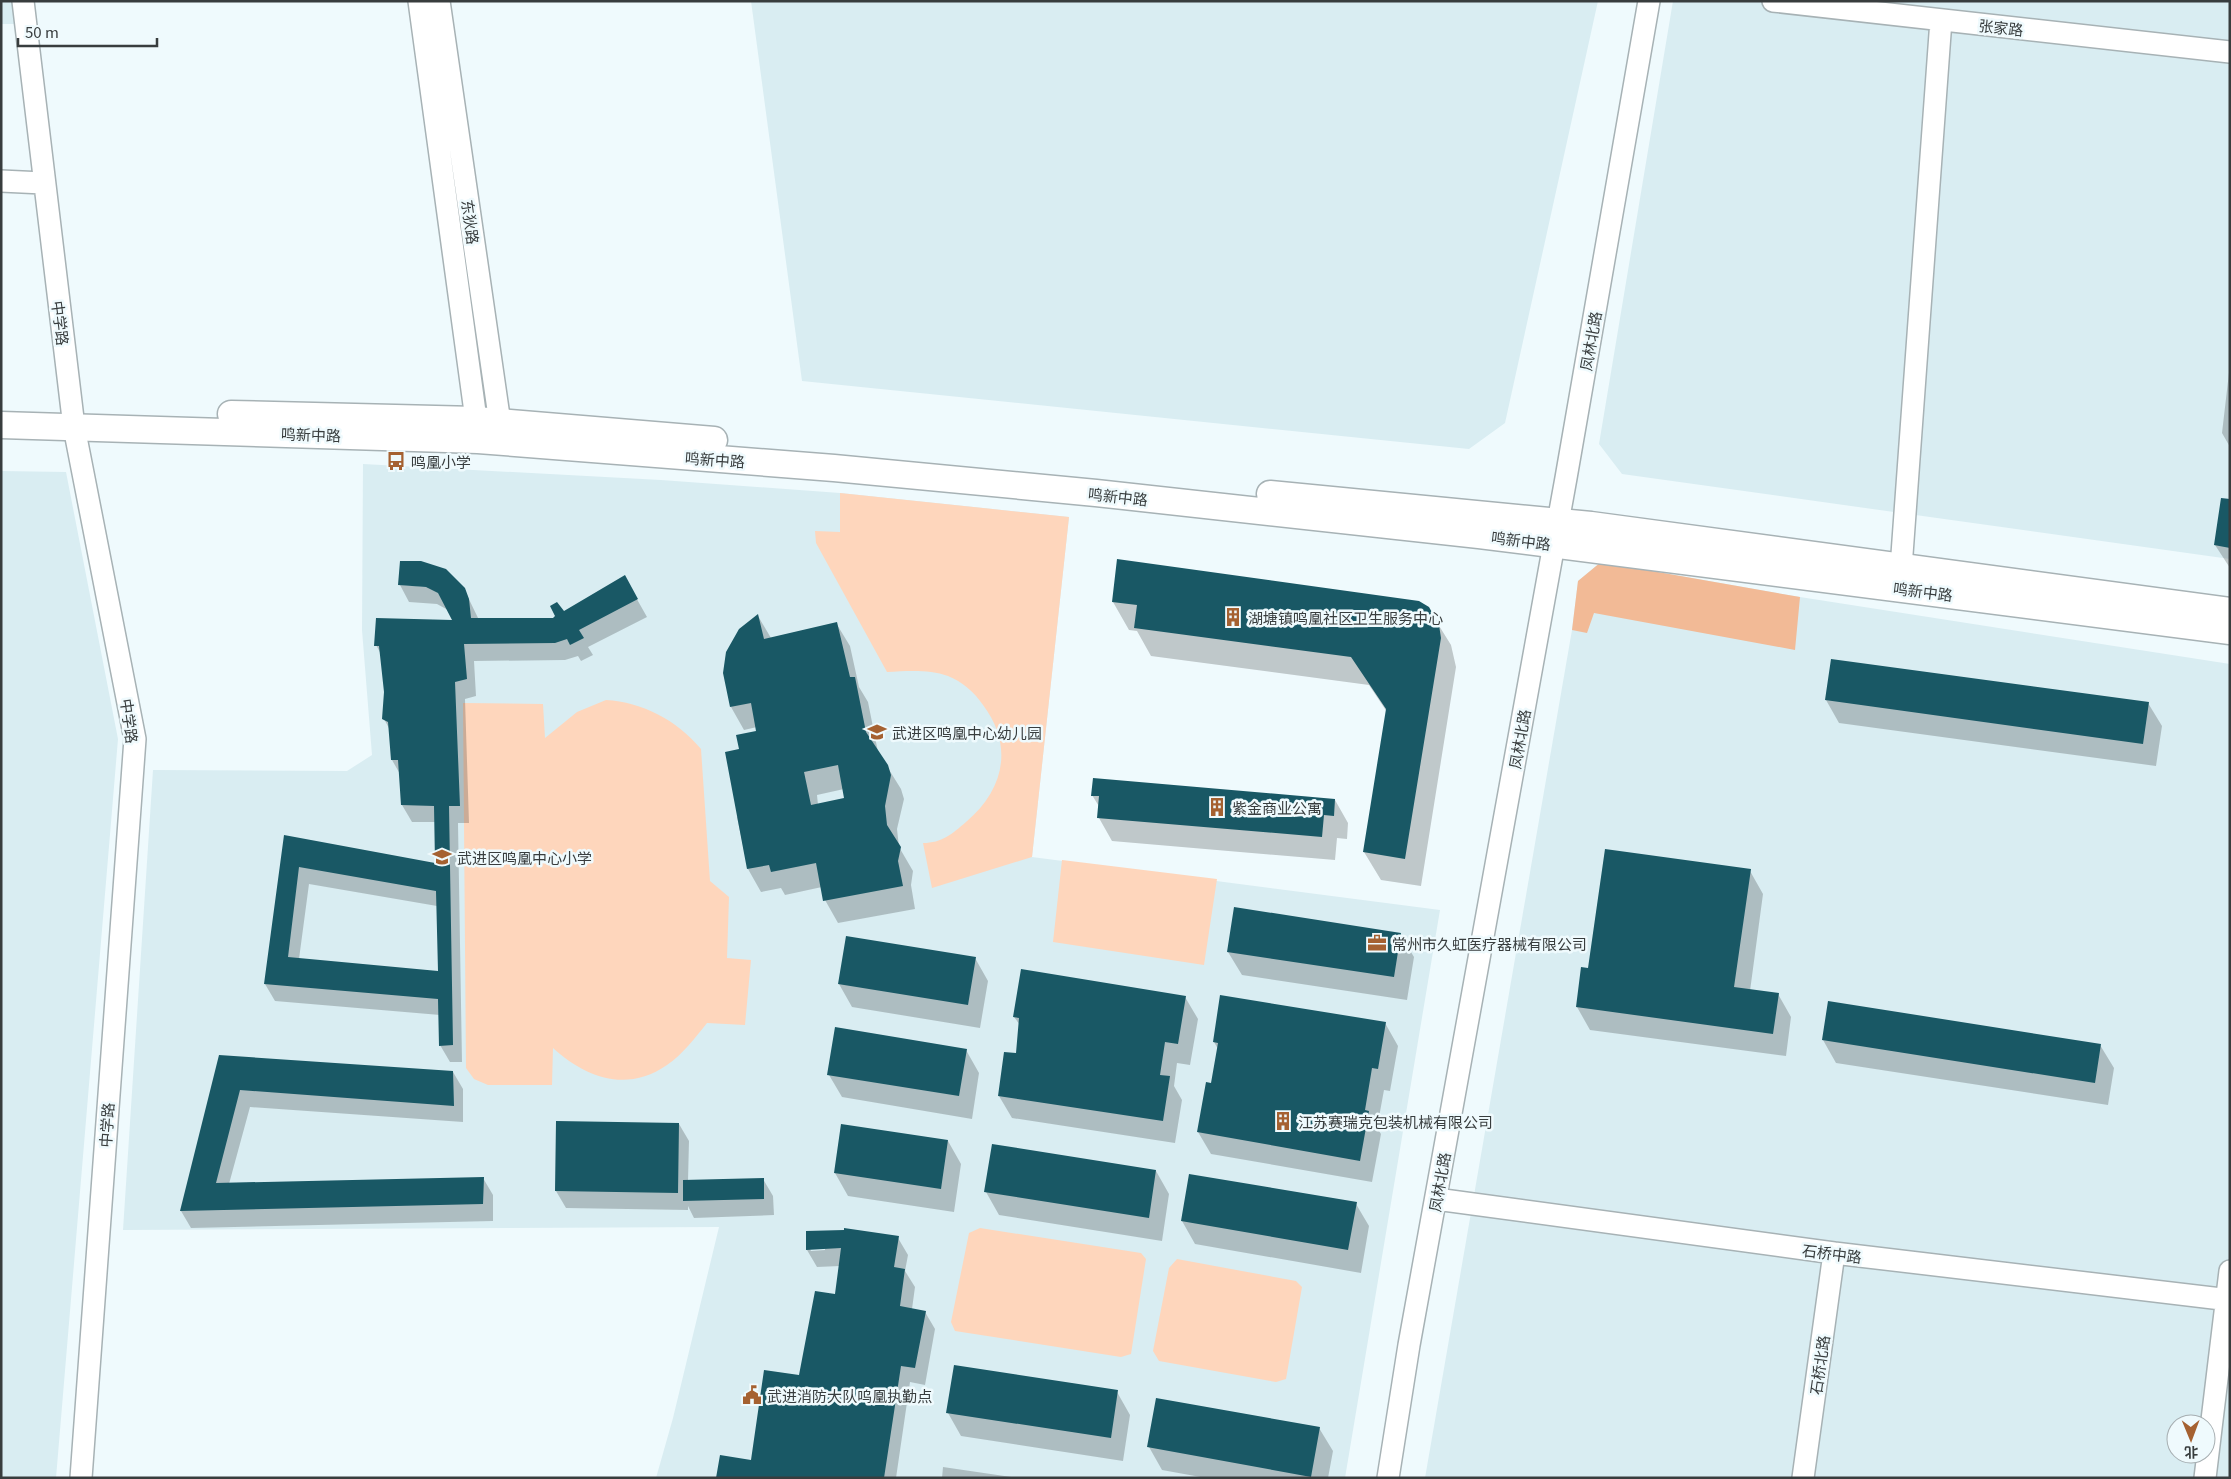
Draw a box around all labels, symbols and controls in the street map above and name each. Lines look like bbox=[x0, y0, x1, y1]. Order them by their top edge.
street label: 张家路 bbox=[1978, 14, 2024, 40]
scale bar bbox=[18, 15, 156, 47]
text: 50 m bbox=[25, 21, 59, 42]
street label: 东狄路 bbox=[457, 198, 485, 246]
street label: 中学路 bbox=[48, 299, 74, 347]
street label: 凤林北路 bbox=[1574, 310, 1606, 372]
street label: 鸣新中路 bbox=[281, 422, 341, 446]
street label: 鸣新中路 bbox=[684, 446, 746, 472]
bus stop icon: 鸣凰小学 bbox=[385, 450, 407, 472]
place label: 鸣凰小学 bbox=[411, 451, 471, 472]
street label: 鸣新中路 bbox=[1087, 482, 1149, 510]
street label: 鸣新中路 bbox=[1490, 526, 1552, 554]
street label: 鸣新中路 bbox=[1892, 577, 1954, 605]
building icon: 湖塘镇鸣凰社区卫生服务中心 bbox=[1222, 606, 1244, 628]
place label: 湖塘镇鸣凰社区卫生服务中心 bbox=[1248, 607, 1443, 628]
street label: 中学路 bbox=[116, 697, 144, 745]
street label: 凤林北路 bbox=[1503, 708, 1535, 770]
school or university icon: 武进区鸣凰中心幼儿园 bbox=[866, 721, 888, 743]
place label: 武进区鸣凰中心幼儿园 bbox=[892, 722, 1042, 743]
building icon: 紫金商业公寓 bbox=[1206, 796, 1228, 818]
place label: 紫金商业公寓 bbox=[1232, 797, 1322, 818]
school or university icon: 武进区鸣凰中心小学 bbox=[431, 846, 453, 868]
place label: 武进区鸣凰中心小学 bbox=[457, 847, 592, 868]
office icon: 常州市久虹医疗器械有限公司 bbox=[1366, 932, 1388, 954]
place label: 常州市久虹医疗器械有限公司 bbox=[1392, 933, 1587, 954]
street label: 中学路 bbox=[94, 1102, 118, 1148]
building icon: 江苏赛瑞克包装机械有限公司 bbox=[1272, 1110, 1294, 1132]
place label: 江苏赛瑞克包装机械有限公司 bbox=[1298, 1111, 1493, 1132]
street label: 凤林北路 bbox=[1423, 1151, 1455, 1213]
street label: 石桥中路 bbox=[1801, 1239, 1863, 1267]
street label: 石桥北路 bbox=[1804, 1334, 1834, 1396]
public building icon: 武进消防大队呜凰执勤点 bbox=[741, 1384, 763, 1406]
place label: 武进消防大队呜凰执勤点 bbox=[767, 1385, 932, 1406]
north arrow bbox=[2166, 1414, 2216, 1464]
text: 北 bbox=[2184, 1443, 2198, 1463]

